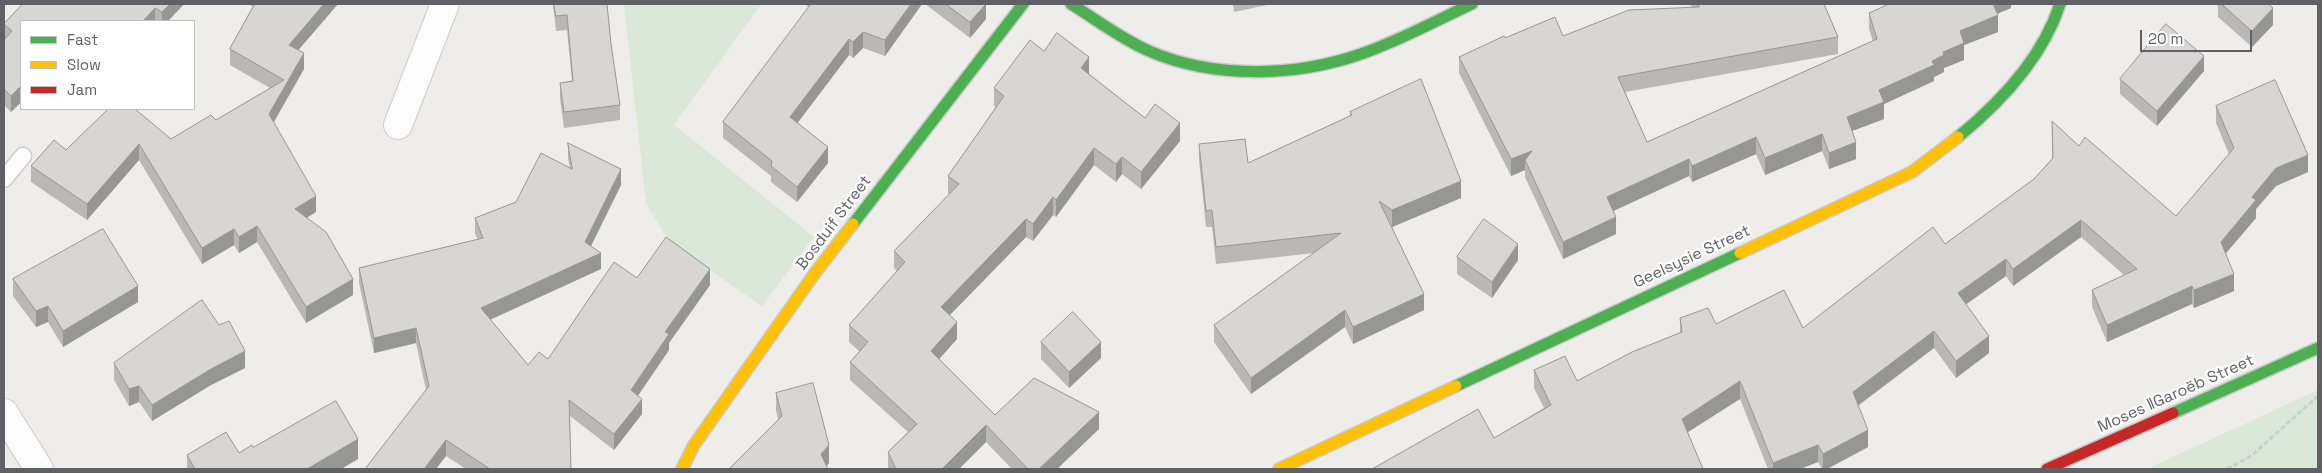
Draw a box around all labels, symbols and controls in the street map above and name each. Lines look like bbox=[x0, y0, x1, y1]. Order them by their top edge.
legend bbox=[20, 20, 195, 110]
scale bar bbox=[2142, 20, 2254, 52]
text: 20 m bbox=[2148, 29, 2183, 48]
text: Fast bbox=[67, 30, 98, 49]
text: Slow bbox=[67, 55, 101, 74]
text: Jam bbox=[67, 80, 97, 99]
street label: Bosduif Street bbox=[792, 172, 876, 274]
street label: Geelsysie Street bbox=[1631, 222, 1753, 292]
street label: Moses ǁGaroëb Street bbox=[2095, 351, 2257, 437]

